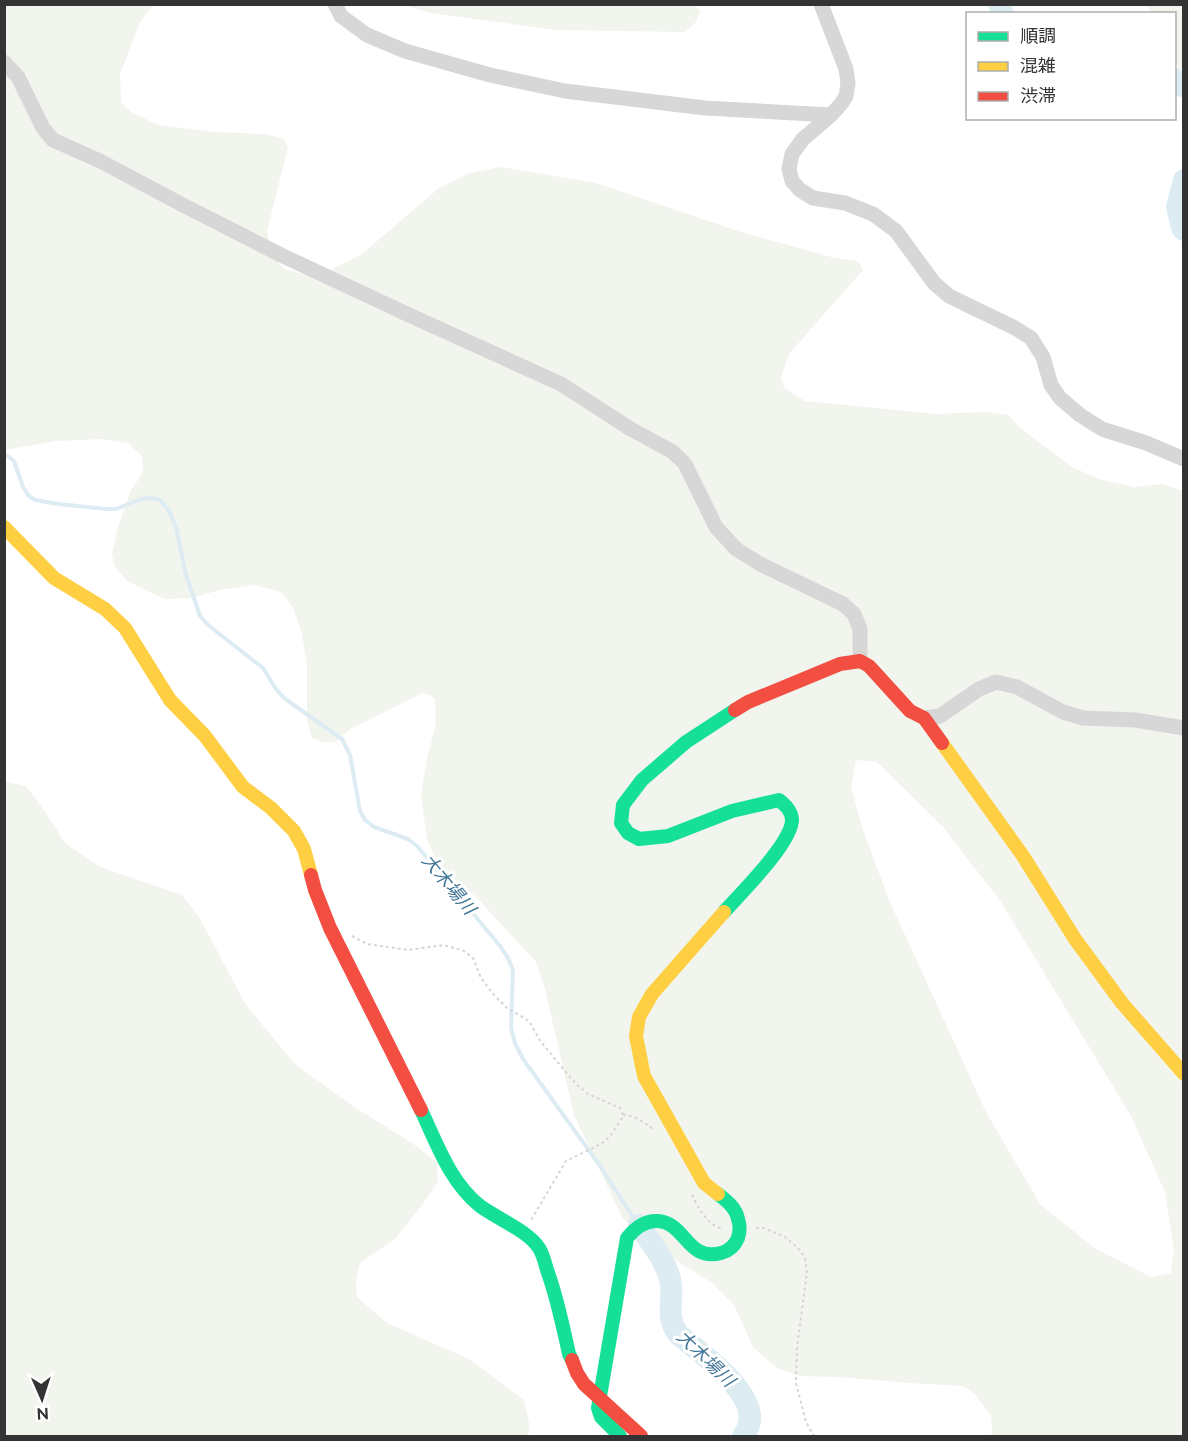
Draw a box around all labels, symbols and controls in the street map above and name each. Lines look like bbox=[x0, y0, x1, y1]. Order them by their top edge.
legend bbox=[966, 12, 1176, 120]
text: 順調 bbox=[1020, 25, 1056, 46]
text: 混雑 bbox=[1020, 55, 1056, 76]
text: 渋滞 bbox=[1020, 85, 1056, 106]
water label: 大木場川 bbox=[418, 850, 481, 920]
water label: 大木場川 bbox=[673, 1325, 741, 1392]
north arrow bbox=[12, 1369, 72, 1429]
text: N bbox=[36, 1404, 49, 1423]

